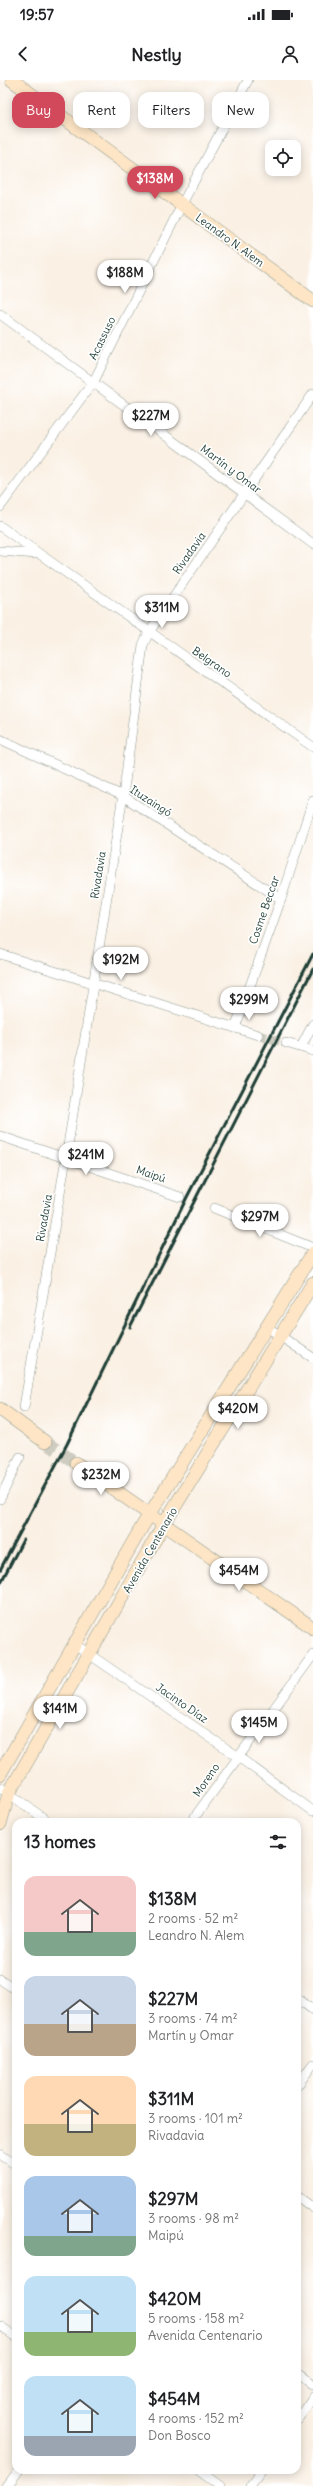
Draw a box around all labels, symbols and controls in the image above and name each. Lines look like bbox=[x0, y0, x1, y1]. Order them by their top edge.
text: 19:57 bbox=[20, 5, 54, 24]
icon: back bbox=[12, 43, 34, 65]
text: Nestly bbox=[131, 43, 182, 66]
icon: person bbox=[279, 43, 301, 65]
chip: Buy bbox=[12, 92, 65, 128]
chip: Rent bbox=[73, 92, 130, 128]
chip: Filters bbox=[138, 92, 204, 128]
chip: New bbox=[212, 92, 269, 128]
map controls bbox=[265, 140, 301, 176]
button: locate bbox=[265, 140, 301, 176]
pin: $138M bbox=[127, 166, 183, 200]
text: $138M bbox=[136, 170, 174, 187]
street label: Leandro N. Alem bbox=[193, 210, 267, 270]
pin: $188M bbox=[97, 260, 153, 294]
text: $188M bbox=[106, 264, 144, 281]
street label: Acassuso bbox=[86, 314, 118, 362]
pin: $227M bbox=[123, 403, 179, 437]
text: $227M bbox=[132, 407, 170, 424]
street label: Martín y Omar bbox=[198, 442, 265, 497]
street label: Rivadavia bbox=[170, 529, 208, 577]
pin: $311M bbox=[134, 595, 190, 629]
text: $311M bbox=[144, 599, 180, 616]
street label: Belgrano bbox=[190, 643, 234, 681]
street label: Ituzaingó bbox=[127, 782, 175, 820]
street label: Rivadavia bbox=[87, 850, 109, 900]
street label: Cosme Beccar bbox=[246, 873, 282, 946]
pin: $192M bbox=[93, 947, 149, 981]
text: $192M bbox=[102, 951, 140, 968]
pin: $299M bbox=[221, 987, 277, 1021]
text: $299M bbox=[229, 991, 269, 1008]
pin: $241M bbox=[58, 1142, 114, 1176]
text: $241M bbox=[67, 1146, 105, 1163]
street label: Maipú bbox=[134, 1162, 168, 1186]
street label: Rivadavia bbox=[33, 1193, 55, 1243]
pin: $297M bbox=[232, 1204, 288, 1238]
text: $297M bbox=[241, 1208, 279, 1225]
pin: $420M bbox=[210, 1396, 266, 1430]
text: $420M bbox=[218, 1400, 258, 1417]
pin: $232M bbox=[73, 1462, 129, 1496]
text: $232M bbox=[81, 1466, 121, 1483]
street label: Avenida Centenario bbox=[120, 1505, 180, 1595]
pin: $454M bbox=[211, 1558, 267, 1592]
text: $454M bbox=[219, 1562, 259, 1579]
street label: Jacinto Díaz bbox=[153, 1680, 211, 1726]
pin: $141M bbox=[32, 1696, 88, 1730]
text: $141M bbox=[42, 1700, 78, 1717]
pin: $145M bbox=[231, 1710, 287, 1744]
text: $145M bbox=[240, 1714, 278, 1731]
street label: Moreno bbox=[190, 1760, 222, 1800]
text: 13 homes bbox=[24, 1831, 96, 1853]
icon: filters bbox=[267, 1831, 289, 1853]
text: $138M bbox=[148, 1888, 197, 1910]
icon: home bbox=[56, 1892, 104, 1940]
text: 2 rooms · 52 m² bbox=[148, 1910, 238, 1927]
text: Leandro N. Alem bbox=[148, 1927, 244, 1944]
text: $227M bbox=[148, 1988, 198, 2010]
icon: home bbox=[56, 1992, 104, 2040]
text: 3 rooms · 74 m² bbox=[148, 2010, 238, 2027]
text: Martín y Omar bbox=[148, 2027, 234, 2044]
text: $311M bbox=[148, 2088, 194, 2110]
icon: home bbox=[56, 2092, 104, 2140]
text: 3 rooms · 101 m² bbox=[148, 2110, 243, 2127]
text: Rivadavia bbox=[148, 2127, 205, 2144]
text: $297M bbox=[148, 2188, 199, 2210]
icon: home bbox=[56, 2192, 104, 2240]
text: 3 rooms · 98 m² bbox=[148, 2210, 239, 2227]
text: Maipú bbox=[148, 2227, 184, 2244]
text: $420M bbox=[148, 2288, 202, 2310]
icon: home bbox=[56, 2292, 104, 2340]
text: 5 rooms · 158 m² bbox=[148, 2310, 244, 2327]
text: Avenida Centenario bbox=[148, 2327, 263, 2344]
text: $454M bbox=[148, 2388, 201, 2410]
icon: home bbox=[56, 2392, 104, 2440]
text: 4 rooms · 152 m² bbox=[148, 2410, 244, 2427]
text: Don Bosco bbox=[148, 2427, 211, 2444]

